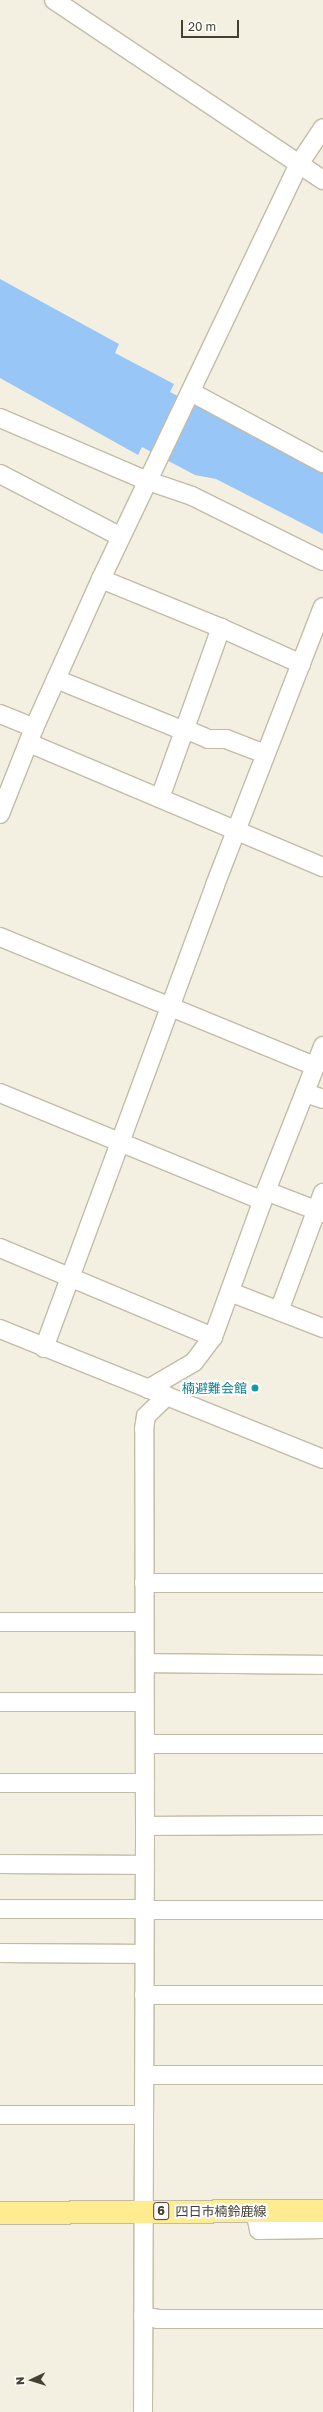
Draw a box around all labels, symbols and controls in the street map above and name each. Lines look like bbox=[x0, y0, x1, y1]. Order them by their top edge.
scale bar bbox=[183, 12, 241, 38]
text: 20 m bbox=[188, 19, 216, 34]
place label: 楠避難会館 bbox=[182, 1380, 247, 1396]
marker: 楠避難会館 bbox=[250, 1383, 260, 1393]
road number: 6 bbox=[153, 2201, 169, 2221]
street label: 四日市楠鈴鹿線 bbox=[176, 2203, 266, 2219]
north arrow bbox=[12, 2360, 52, 2400]
text: N bbox=[13, 2376, 26, 2386]

